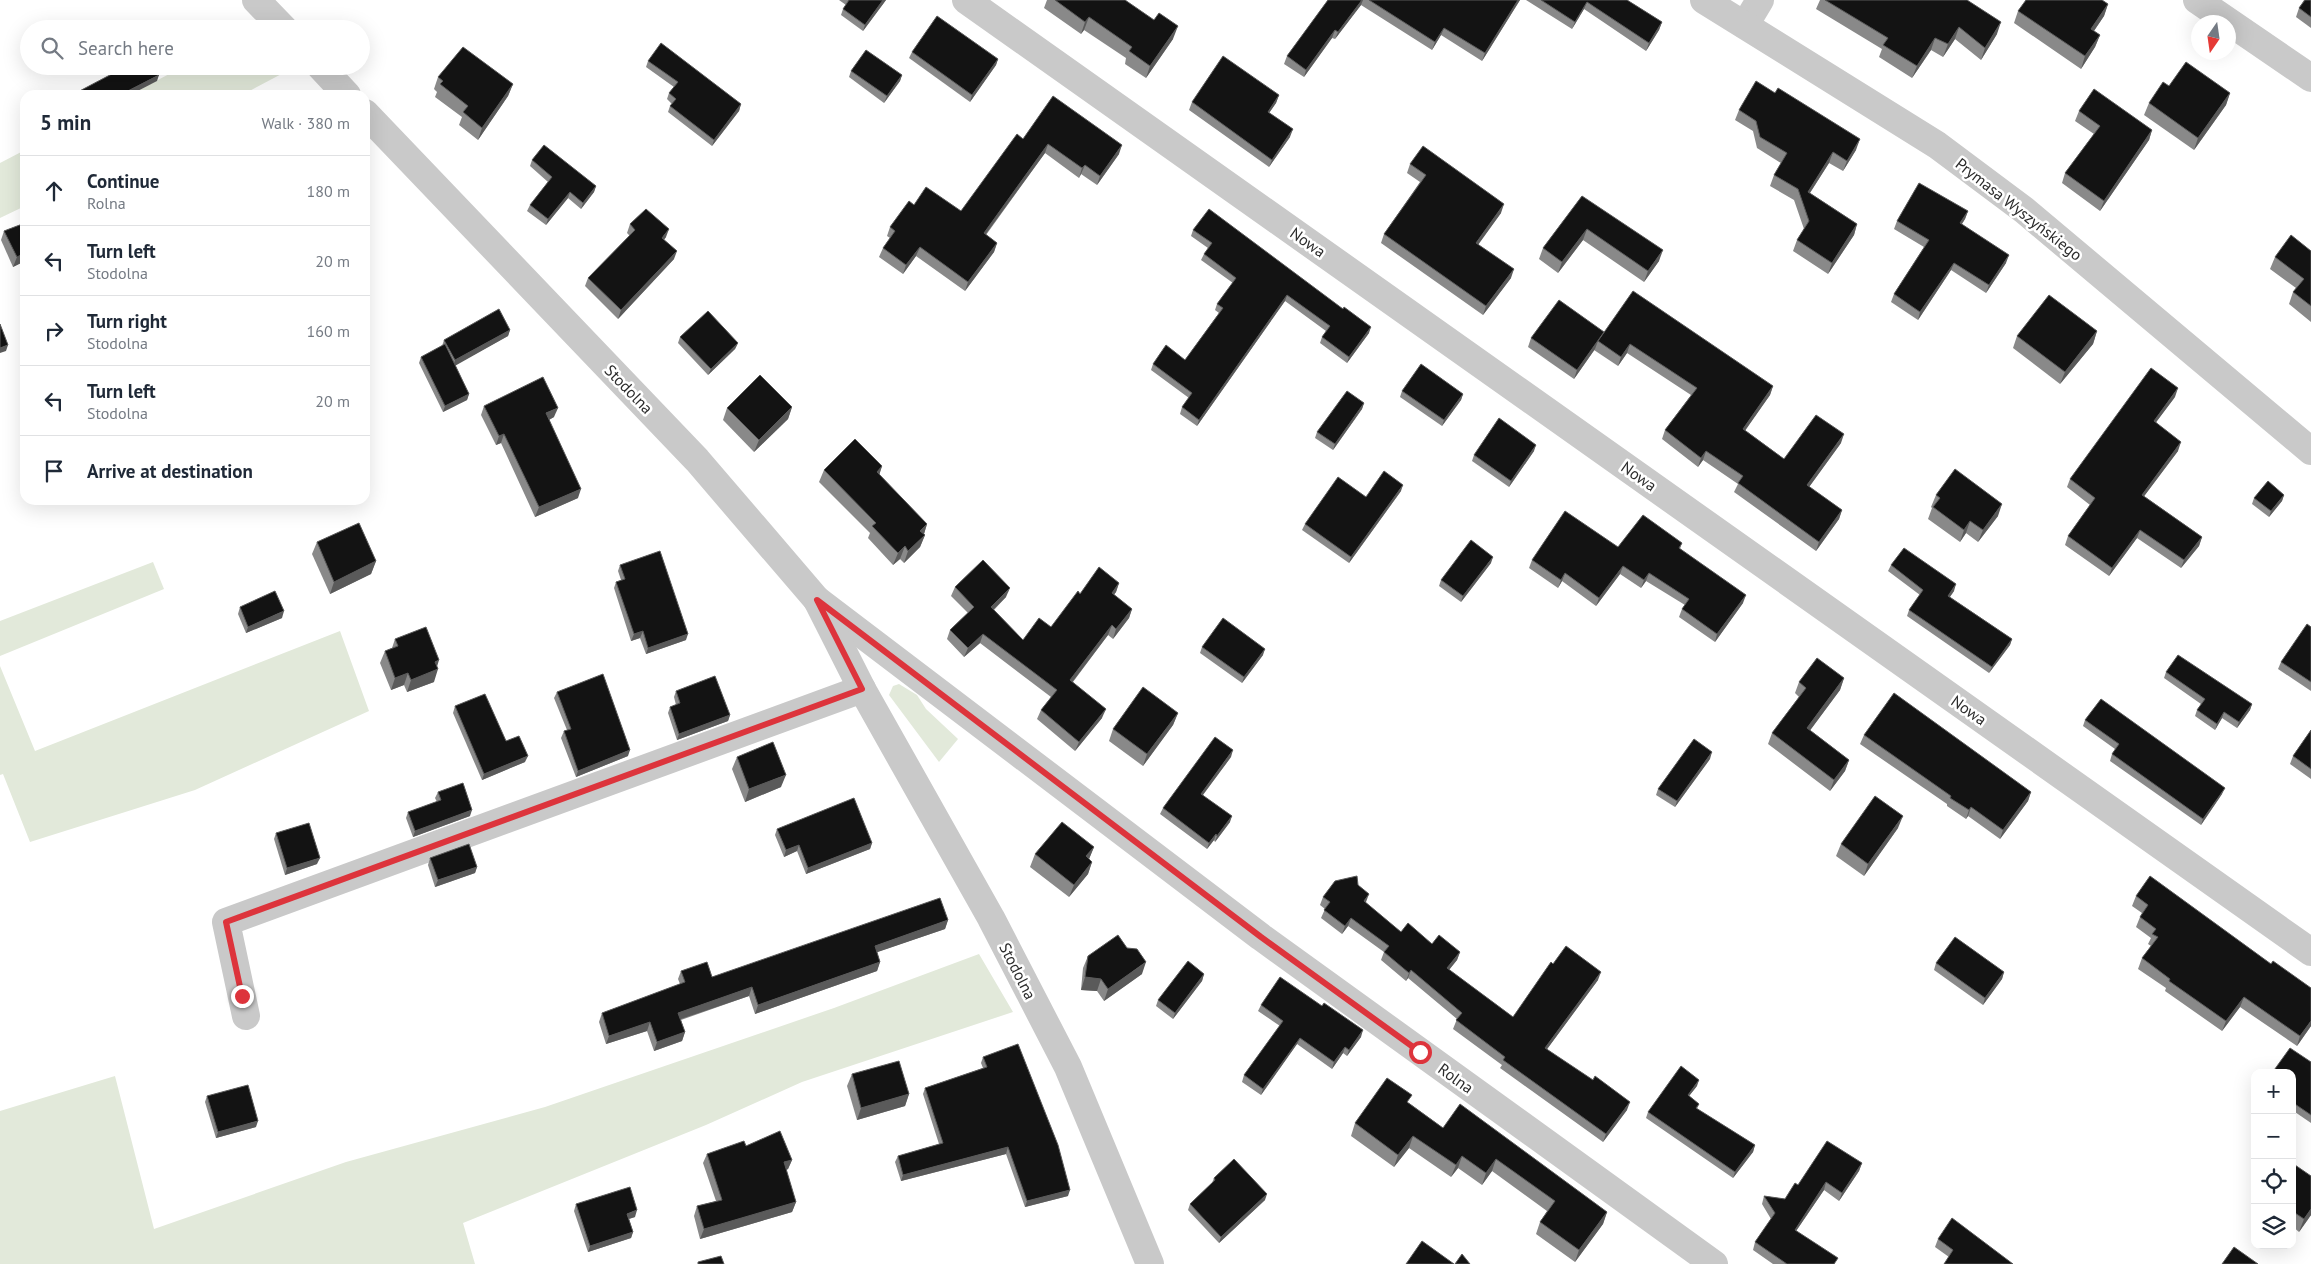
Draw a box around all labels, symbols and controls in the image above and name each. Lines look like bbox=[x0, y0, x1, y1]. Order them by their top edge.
north arrow bbox=[2191, 15, 2236, 60]
search box bbox=[20, 20, 370, 75]
icon: search bbox=[38, 34, 66, 62]
text: Search here bbox=[78, 36, 174, 60]
text: 5 min bbox=[40, 109, 91, 136]
text: Walk · 380 m bbox=[261, 113, 350, 133]
street label: Prymasa Wyszyńskiego bbox=[1952, 153, 2086, 265]
text: Continue bbox=[87, 169, 159, 193]
icon: ahead bbox=[40, 177, 68, 205]
text: 180 m bbox=[307, 181, 350, 201]
text: Rolna bbox=[87, 193, 126, 213]
street label: Nowa bbox=[1286, 223, 1330, 261]
text: Turn left bbox=[87, 239, 156, 263]
icon: left bbox=[40, 247, 68, 275]
text: 20 m bbox=[315, 251, 350, 271]
text: Stodolna bbox=[87, 263, 148, 283]
text: Turn right bbox=[87, 309, 167, 333]
icon: right bbox=[40, 317, 68, 345]
text: 160 m bbox=[307, 321, 350, 341]
text: Stodolna bbox=[87, 333, 148, 353]
street label: Stodolna bbox=[601, 360, 657, 418]
text: Turn left bbox=[87, 379, 156, 403]
icon: left bbox=[40, 387, 68, 415]
text: 20 m bbox=[315, 391, 350, 411]
text: Stodolna bbox=[87, 403, 148, 423]
icon: arrive bbox=[40, 457, 68, 485]
street label: Nowa bbox=[1617, 457, 1661, 495]
text: Arrive at destination bbox=[87, 459, 253, 483]
street label: Nowa bbox=[1947, 691, 1991, 729]
street label: Stodolna bbox=[995, 939, 1041, 1003]
route end bbox=[231, 985, 254, 1008]
route start bbox=[1409, 1041, 1432, 1064]
street label: Rolna bbox=[1434, 1059, 1478, 1097]
map controls bbox=[2251, 1069, 2296, 1249]
button: + bbox=[2251, 1069, 2296, 1114]
button: − bbox=[2251, 1114, 2296, 1159]
button: locate bbox=[2251, 1159, 2296, 1204]
button: layers bbox=[2251, 1204, 2296, 1249]

